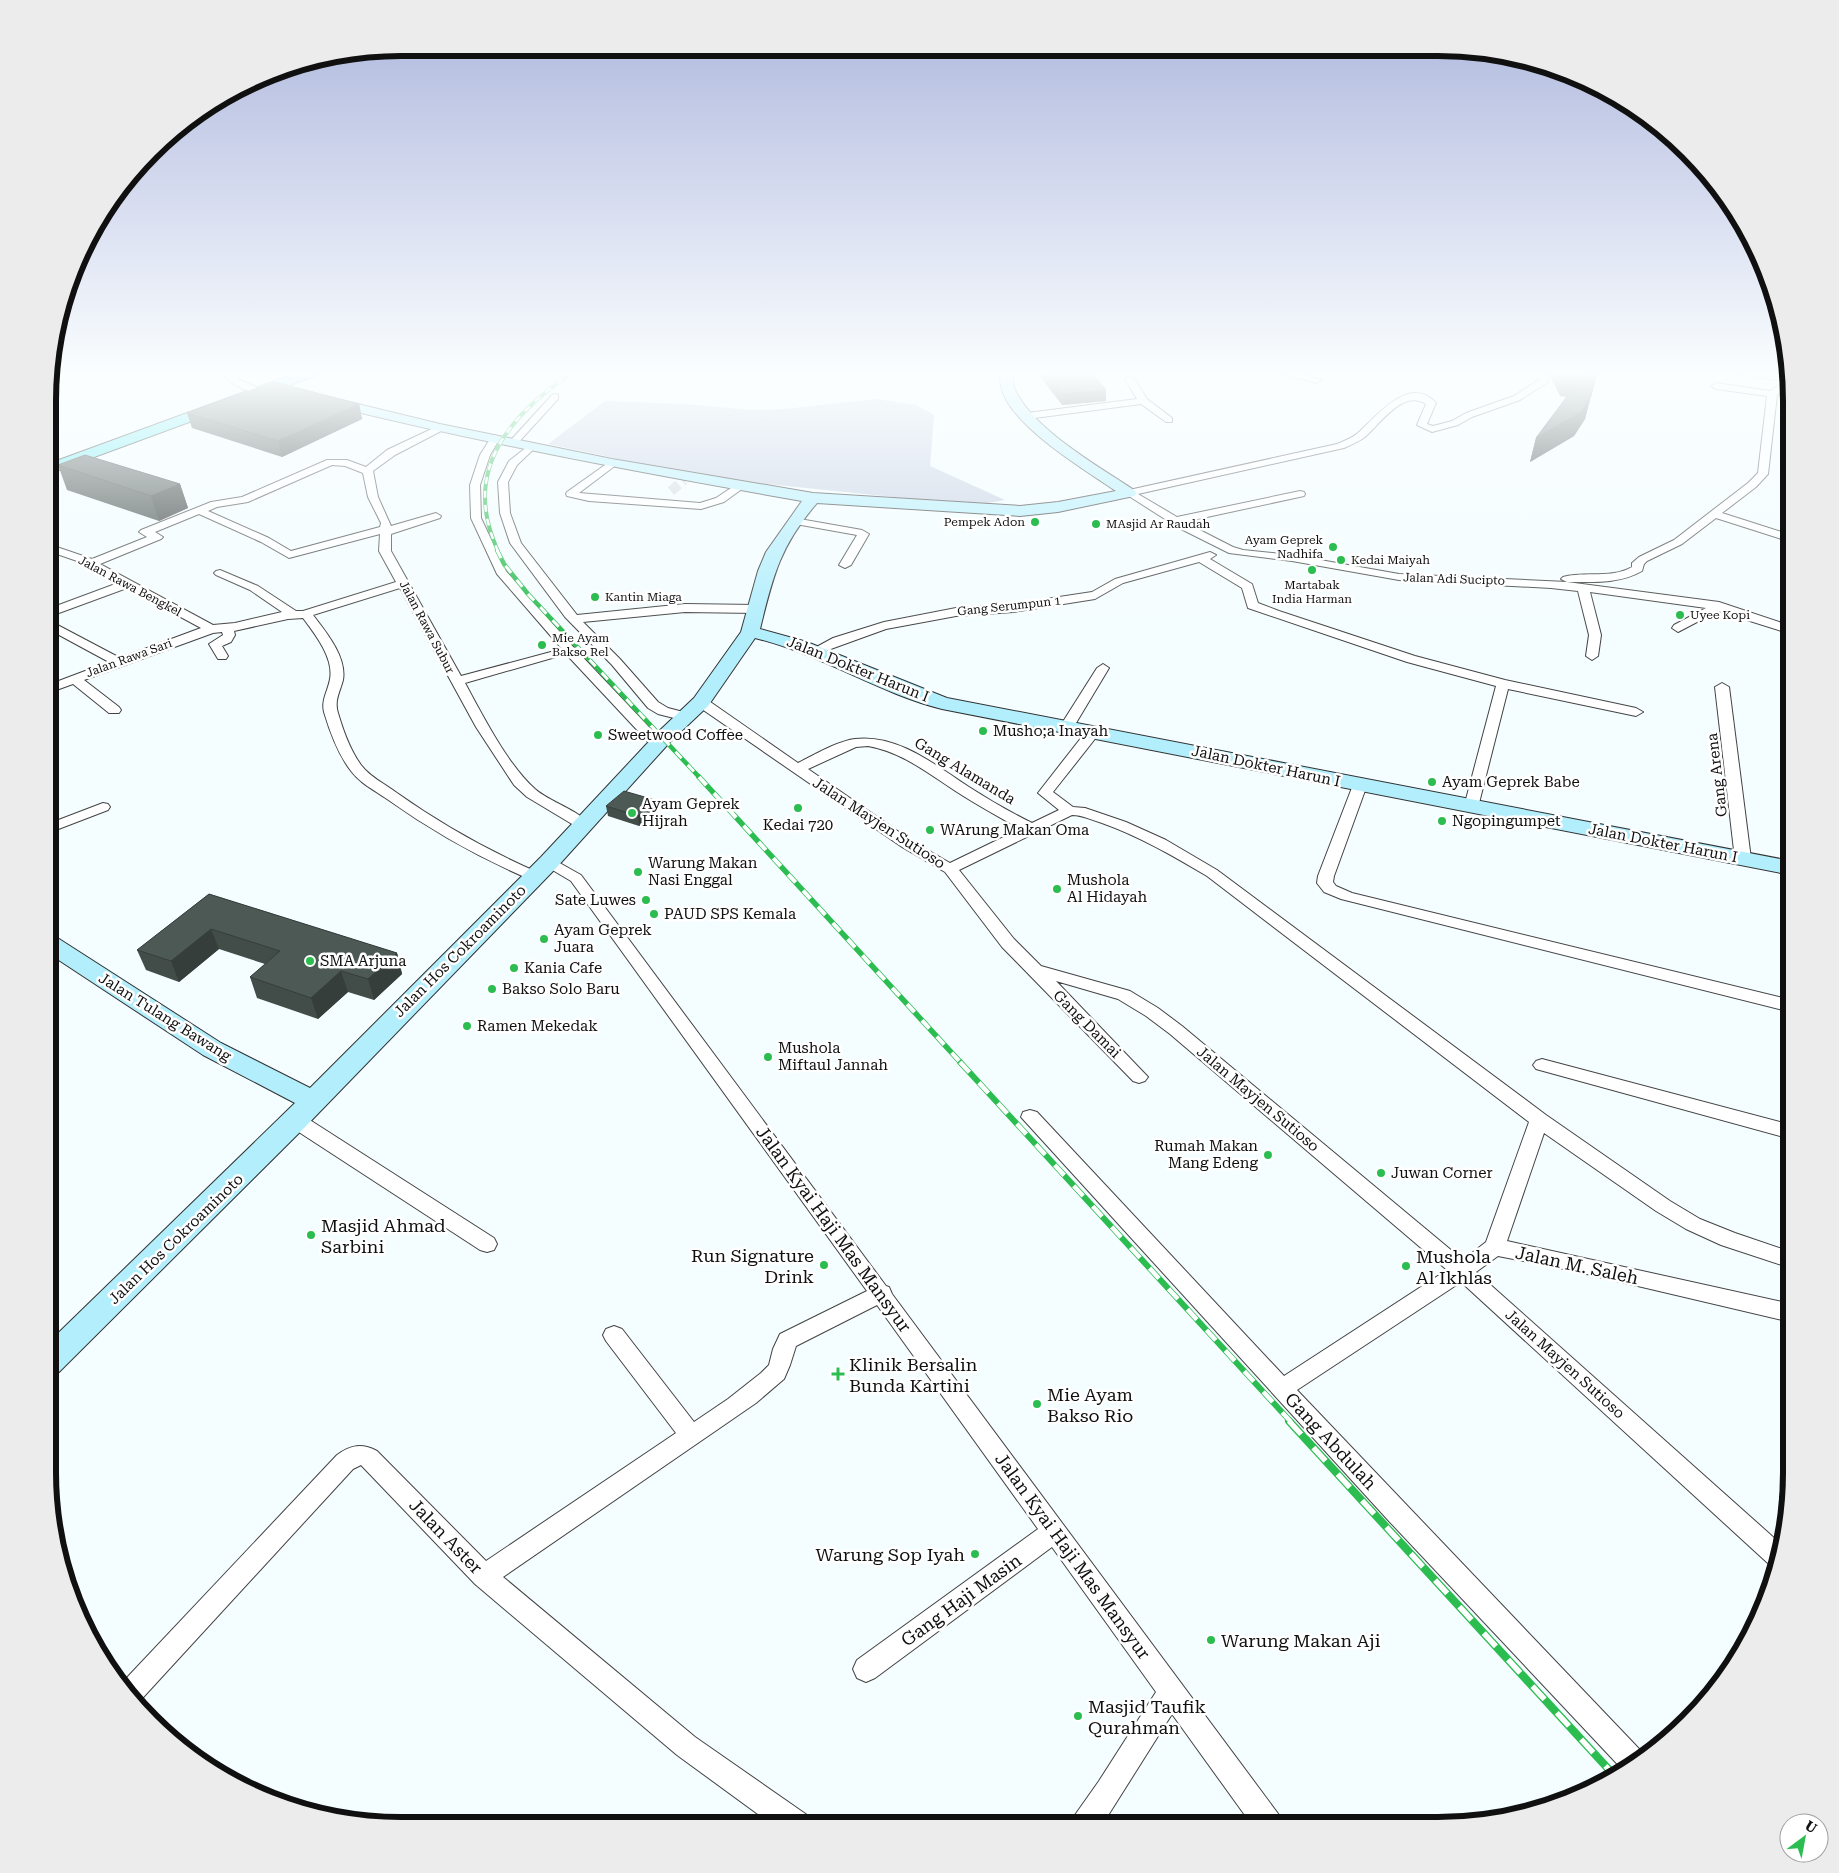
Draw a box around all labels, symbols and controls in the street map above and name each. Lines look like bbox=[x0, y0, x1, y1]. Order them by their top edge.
place label: Pempek Adon bbox=[944, 515, 1025, 529]
marker: Pempek Adon bbox=[1029, 516, 1041, 528]
place label: MAsjid Ar Raudah bbox=[1106, 517, 1210, 531]
marker: MAsjid Ar Raudah bbox=[1090, 518, 1102, 530]
place label: Ayam Geprek Nadhifa bbox=[1245, 533, 1323, 561]
marker: Ayam Geprek Nadhifa bbox=[1327, 541, 1339, 553]
street label: Jalan Rawa Bengkel bbox=[76, 553, 184, 619]
place label: Kedai Maiyah bbox=[1351, 553, 1430, 567]
marker: Kedai Maiyah bbox=[1335, 554, 1347, 566]
marker: Martabak India Harman bbox=[1306, 564, 1318, 576]
street label: Jalan Adi Sucipto bbox=[1403, 570, 1505, 588]
street label: Jalan Rawa Subur bbox=[397, 578, 457, 676]
place label: Martabak India Harman bbox=[1272, 578, 1352, 606]
place label: Kantin Miaga bbox=[605, 590, 682, 604]
marker: Kantin Miaga bbox=[589, 591, 601, 603]
street label: Gang Serumpun 1 bbox=[957, 594, 1062, 618]
place label: Uyee Kopi bbox=[1690, 608, 1750, 622]
marker: Uyee Kopi bbox=[1674, 609, 1686, 621]
place label: Mie Ayam Bakso Rel bbox=[552, 631, 609, 659]
street label: Jalan Dokter Harun I bbox=[784, 632, 932, 706]
street label: Jalan Rawa Sari bbox=[84, 636, 174, 680]
marker: Mie Ayam Bakso Rel bbox=[536, 639, 548, 651]
place label: Musho;a Inayah bbox=[993, 722, 1108, 740]
marker: Musho;a Inayah bbox=[977, 725, 989, 737]
place label: Sweetwood Coffee bbox=[608, 726, 743, 744]
marker: Sweetwood Coffee bbox=[592, 729, 604, 741]
street label: Gang Arena bbox=[1703, 732, 1731, 818]
street label: Gang Alamanda bbox=[911, 734, 1019, 808]
street label: Jalan Dokter Harun I bbox=[1190, 741, 1342, 791]
street label: Jalan Mayjen Sutioso bbox=[809, 773, 949, 873]
place label: Ayam Geprek Babe bbox=[1442, 773, 1580, 791]
marker: Ayam Geprek Babe bbox=[1426, 776, 1438, 788]
place label: Ayam Geprek Hijrah bbox=[642, 795, 740, 830]
marker: Kedai 720 bbox=[792, 802, 804, 814]
marker: Ayam Geprek Hijrah bbox=[626, 807, 638, 819]
place label: Ngopingumpet bbox=[1452, 812, 1561, 830]
marker: Ngopingumpet bbox=[1436, 815, 1448, 827]
place label: Kedai 720 bbox=[763, 816, 833, 834]
street label: Jalan Dokter Harun I bbox=[1587, 820, 1739, 866]
place label: WArung Makan Oma bbox=[940, 821, 1089, 839]
marker: WArung Makan Oma bbox=[924, 824, 936, 836]
place label: Warung Makan Nasi Enggal bbox=[648, 854, 758, 889]
marker: Warung Makan Nasi Enggal bbox=[632, 866, 644, 878]
place label: Mushola Al Hidayah bbox=[1067, 871, 1147, 906]
street label: Jalan Hos Cokroaminoto bbox=[390, 881, 530, 1021]
marker: Mushola Al Hidayah bbox=[1051, 883, 1063, 895]
place label: Sate Luwes bbox=[555, 891, 636, 909]
marker: Sate Luwes bbox=[640, 894, 652, 906]
place label: PAUD SPS Kemala bbox=[664, 905, 796, 923]
marker: PAUD SPS Kemala bbox=[648, 908, 660, 920]
place label: Ayam Geprek Juara bbox=[554, 921, 652, 956]
marker: Ayam Geprek Juara bbox=[538, 933, 550, 945]
place label: SMA Arjuna bbox=[320, 952, 406, 970]
marker: SMA Arjuna bbox=[304, 955, 316, 967]
place label: Kania Cafe bbox=[524, 959, 602, 977]
marker: Kania Cafe bbox=[508, 962, 520, 974]
street label: Jalan Tulang Bawang bbox=[95, 969, 235, 1065]
place label: Bakso Solo Baru bbox=[502, 980, 620, 998]
marker: Bakso Solo Baru bbox=[486, 983, 498, 995]
street label: Gang Damai bbox=[1049, 986, 1125, 1062]
place label: Ramen Mekedak bbox=[477, 1017, 598, 1035]
marker: Ramen Mekedak bbox=[461, 1020, 473, 1032]
place label: Mushola Miftaul Jannah bbox=[778, 1039, 888, 1074]
street label: Jalan Mayjen Sutioso bbox=[1193, 1043, 1323, 1155]
marker: Mushola Miftaul Jannah bbox=[762, 1051, 774, 1063]
street label: Jalan Kyai Haji Mas Mansyur bbox=[752, 1122, 916, 1336]
place label: Rumah Makan Mang Edeng bbox=[1154, 1137, 1258, 1172]
marker: Rumah Makan Mang Edeng bbox=[1262, 1149, 1274, 1161]
place label: Juwan Corner bbox=[1391, 1164, 1493, 1182]
marker: Juwan Corner bbox=[1375, 1167, 1387, 1179]
street label: Jalan Hos Cokroaminoto bbox=[105, 1170, 247, 1308]
place label: Masjid Ahmad Sarbini bbox=[321, 1215, 446, 1257]
marker: Masjid Ahmad Sarbini bbox=[305, 1229, 317, 1241]
street label: Jalan M. Saleh bbox=[1514, 1242, 1641, 1288]
place label: Run Signature Drink bbox=[691, 1245, 814, 1287]
place label: Mushola Al Ikhlas bbox=[1416, 1246, 1492, 1288]
marker: Run Signature Drink bbox=[818, 1259, 830, 1271]
marker: Mushola Al Ikhlas bbox=[1400, 1260, 1412, 1272]
street label: Jalan Mayjen Sutioso bbox=[1502, 1306, 1628, 1422]
place label: Klinik Bersalin Bunda Kartini bbox=[849, 1354, 978, 1396]
marker: Klinik Bersalin Bunda Kartini bbox=[831, 1367, 845, 1381]
place label: Mie Ayam Bakso Rio bbox=[1047, 1384, 1133, 1426]
street label: Gang Abdulah bbox=[1281, 1388, 1381, 1494]
marker: Mie Ayam Bakso Rio bbox=[1031, 1398, 1043, 1410]
street label: Jalan Kyai Haji Mas Mansyur bbox=[991, 1449, 1155, 1663]
street label: Jalan Aster bbox=[405, 1494, 487, 1578]
place label: Warung Sop Iyah bbox=[816, 1544, 965, 1565]
marker: Warung Sop Iyah bbox=[969, 1548, 981, 1560]
street label: Gang Haji Masin bbox=[897, 1549, 1025, 1651]
place label: Warung Makan Aji bbox=[1221, 1630, 1381, 1651]
marker: Warung Makan Aji bbox=[1205, 1634, 1217, 1646]
place label: Masjid Taufik Qurahman bbox=[1088, 1696, 1206, 1738]
marker: Masjid Taufik Qurahman bbox=[1072, 1710, 1084, 1722]
north arrow bbox=[1779, 1813, 1829, 1863]
text: U bbox=[1802, 1817, 1820, 1837]

